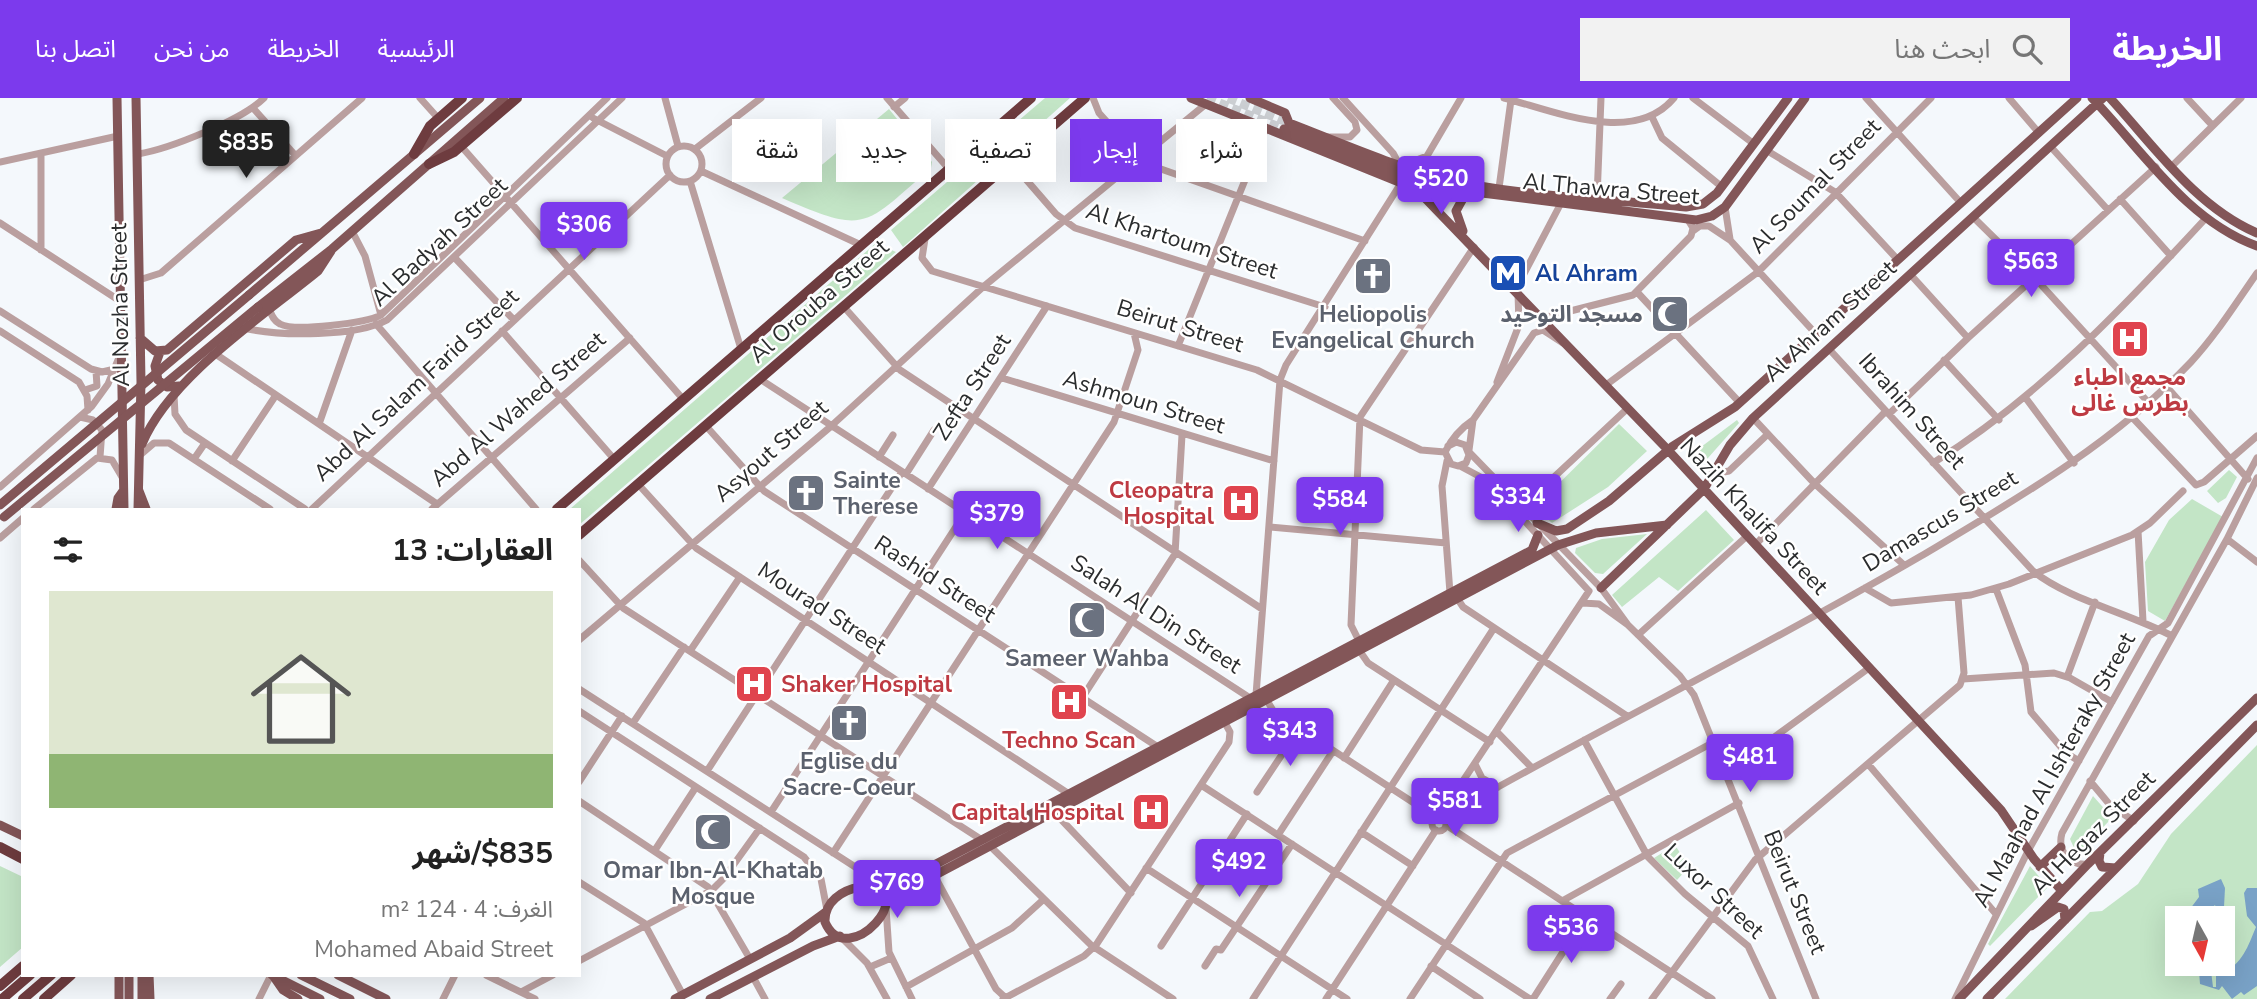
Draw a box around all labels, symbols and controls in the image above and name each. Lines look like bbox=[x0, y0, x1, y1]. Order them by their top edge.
search box bbox=[1580, 18, 2070, 81]
text: الخريطة bbox=[2112, 27, 2222, 72]
icon: search bbox=[2008, 30, 2046, 68]
text: ابحث هنا bbox=[1894, 32, 1990, 67]
text: اتصل بنا bbox=[35, 33, 116, 65]
text: من نحن bbox=[154, 33, 230, 65]
text: الخريطة bbox=[268, 33, 340, 65]
text: الرئيسية bbox=[378, 33, 455, 65]
street label: Al Soumal Street bbox=[1742, 111, 1888, 260]
chip: شقة bbox=[732, 119, 822, 182]
chip: جديد bbox=[836, 119, 931, 182]
chip: تصفية bbox=[945, 119, 1056, 182]
chip: إيجار bbox=[1070, 119, 1162, 182]
chip: شراء bbox=[1176, 119, 1267, 182]
pin: $835 bbox=[205, 120, 287, 180]
text: $835 bbox=[218, 127, 274, 158]
pin: $520 bbox=[1400, 156, 1482, 216]
text: $520 bbox=[1413, 163, 1469, 194]
street label: Al Thawra Street bbox=[1522, 166, 1701, 212]
street label: Al Badyah Street bbox=[364, 170, 515, 313]
street label: Al Khartoum Street bbox=[1082, 195, 1283, 287]
pin: $306 bbox=[543, 202, 625, 262]
text: $306 bbox=[556, 209, 612, 240]
street label: Al Nozha Street bbox=[103, 222, 137, 387]
street label: Al Orouba Street bbox=[743, 231, 896, 370]
pin: $563 bbox=[1990, 240, 2072, 299]
text: $563 bbox=[2003, 246, 2059, 277]
metro station icon: Al Ahram bbox=[1487, 252, 1529, 294]
street label: Al Ahram Street bbox=[1757, 253, 1903, 389]
church icon: Heliopolis Evangelical Church bbox=[1352, 255, 1394, 297]
place label: Al Ahram bbox=[1535, 258, 1638, 289]
street label: Abd Al Salam Farid Street bbox=[307, 281, 526, 488]
street label: Beirut Street bbox=[1113, 292, 1248, 360]
mosque icon: مسجد التوحيد bbox=[1649, 293, 1691, 335]
place label: Heliopolis Evangelical Church bbox=[1271, 299, 1475, 356]
place label: مسجد التوحيد bbox=[1500, 299, 1643, 330]
hospital icon: مجمع اطباء بطرس غالى bbox=[2109, 318, 2151, 360]
street label: Abd Al Wahed Street bbox=[424, 324, 613, 494]
street label: Zefta Street bbox=[926, 327, 1019, 446]
street label: Ibrahim Street bbox=[1852, 346, 1973, 476]
place label: مجمع اطباء بطرس غالى bbox=[2071, 362, 2189, 419]
street label: Ashmoun Street bbox=[1059, 363, 1230, 442]
street label: Asyout Street bbox=[707, 392, 835, 509]
street label: Nazih Khalifa Street bbox=[1673, 431, 1836, 602]
street label: Damascus Street bbox=[1857, 462, 2024, 579]
place label: Sainte Therese bbox=[833, 465, 918, 522]
church icon: Sainte Therese bbox=[785, 472, 827, 514]
pin: $334 bbox=[1477, 474, 1559, 534]
place label: Cleopatra Hospital bbox=[1109, 475, 1215, 532]
pin: $584 bbox=[1299, 478, 1381, 537]
text: $334 bbox=[1490, 481, 1546, 512]
hospital icon: Cleopatra Hospital bbox=[1220, 482, 1262, 524]
text: $584 bbox=[1312, 484, 1368, 515]
pin: $379 bbox=[956, 491, 1038, 551]
text: $379 bbox=[969, 498, 1025, 529]
street label: Rashid Street bbox=[868, 528, 1003, 630]
text: العقارات: 13 bbox=[392, 530, 553, 571]
icon: filters bbox=[49, 531, 87, 569]
street label: Salah Al Din Street bbox=[1065, 547, 1248, 681]
street label: Mourad Street bbox=[752, 555, 893, 662]
mosque icon: Sameer Wahba bbox=[1066, 599, 1108, 641]
street label: Al Maahad Al Ishteraky Street bbox=[1965, 626, 2143, 913]
icon: home bbox=[238, 636, 364, 762]
place label: Sameer Wahba bbox=[1005, 643, 1169, 674]
hospital icon: Shaker Hospital bbox=[733, 663, 775, 705]
place label: Shaker Hospital bbox=[781, 669, 953, 700]
hospital icon: Techno Scan bbox=[1048, 681, 1090, 723]
church icon: Eglise du Sacre-Coeur bbox=[828, 702, 870, 744]
pin: $343 bbox=[1249, 708, 1331, 768]
text: $343 bbox=[1262, 715, 1318, 746]
place label: Techno Scan bbox=[1002, 725, 1136, 756]
pin: $481 bbox=[1709, 734, 1791, 794]
text: $481 bbox=[1722, 741, 1778, 772]
place label: Eglise du Sacre-Coeur bbox=[783, 746, 915, 803]
street label: Al Hegaz Street bbox=[2024, 763, 2163, 902]
pin: $581 bbox=[1414, 778, 1496, 838]
text: $581 bbox=[1427, 785, 1483, 816]
hospital icon: Capital Hospital bbox=[1130, 791, 1172, 833]
place label: Capital Hospital bbox=[951, 797, 1125, 828]
mosque icon: Omar Ibn-Al-Khatab Mosque bbox=[692, 811, 734, 853]
street label: Beirut Street bbox=[1756, 825, 1834, 959]
text: $835/شهر bbox=[412, 833, 553, 874]
street label: Luxor Street bbox=[1657, 836, 1772, 946]
pin: $492 bbox=[1198, 840, 1280, 899]
text: $492 bbox=[1211, 846, 1267, 877]
place label: Omar Ibn-Al-Khatab Mosque bbox=[603, 855, 823, 912]
pin: $769 bbox=[856, 860, 938, 920]
text: $769 bbox=[869, 867, 925, 898]
text: الغرف: 4 · 124 m² bbox=[381, 894, 553, 925]
pin: $536 bbox=[1530, 906, 1612, 965]
north arrow bbox=[2165, 906, 2235, 976]
map controls bbox=[2165, 906, 2235, 976]
text: $536 bbox=[1543, 912, 1599, 943]
text: Mohamed Abaid Street bbox=[314, 934, 553, 965]

